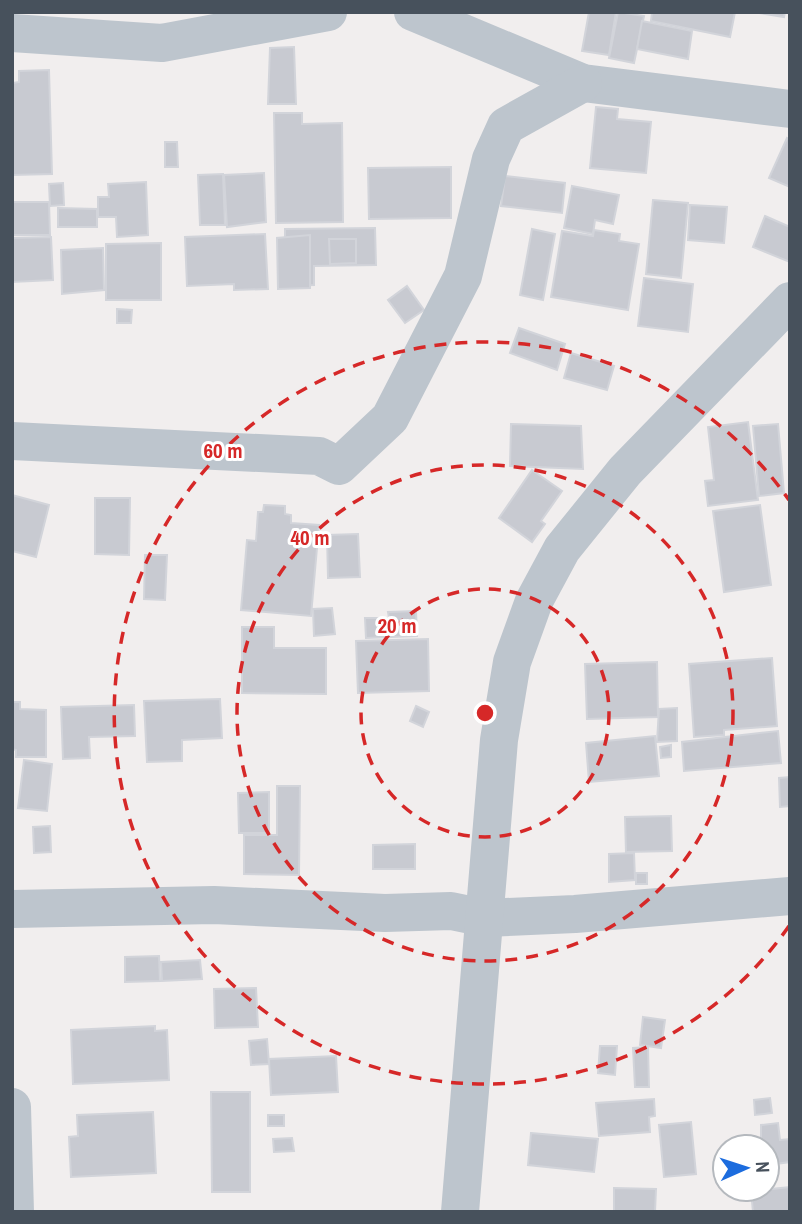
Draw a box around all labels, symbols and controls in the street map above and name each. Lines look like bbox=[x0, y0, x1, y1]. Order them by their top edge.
text: 60 m bbox=[203, 436, 243, 465]
text: 40 m bbox=[290, 523, 330, 552]
text: 20 m bbox=[377, 611, 417, 640]
centre of rings bbox=[473, 701, 497, 725]
north arrow bbox=[711, 1133, 781, 1203]
text: N bbox=[750, 1161, 776, 1173]

